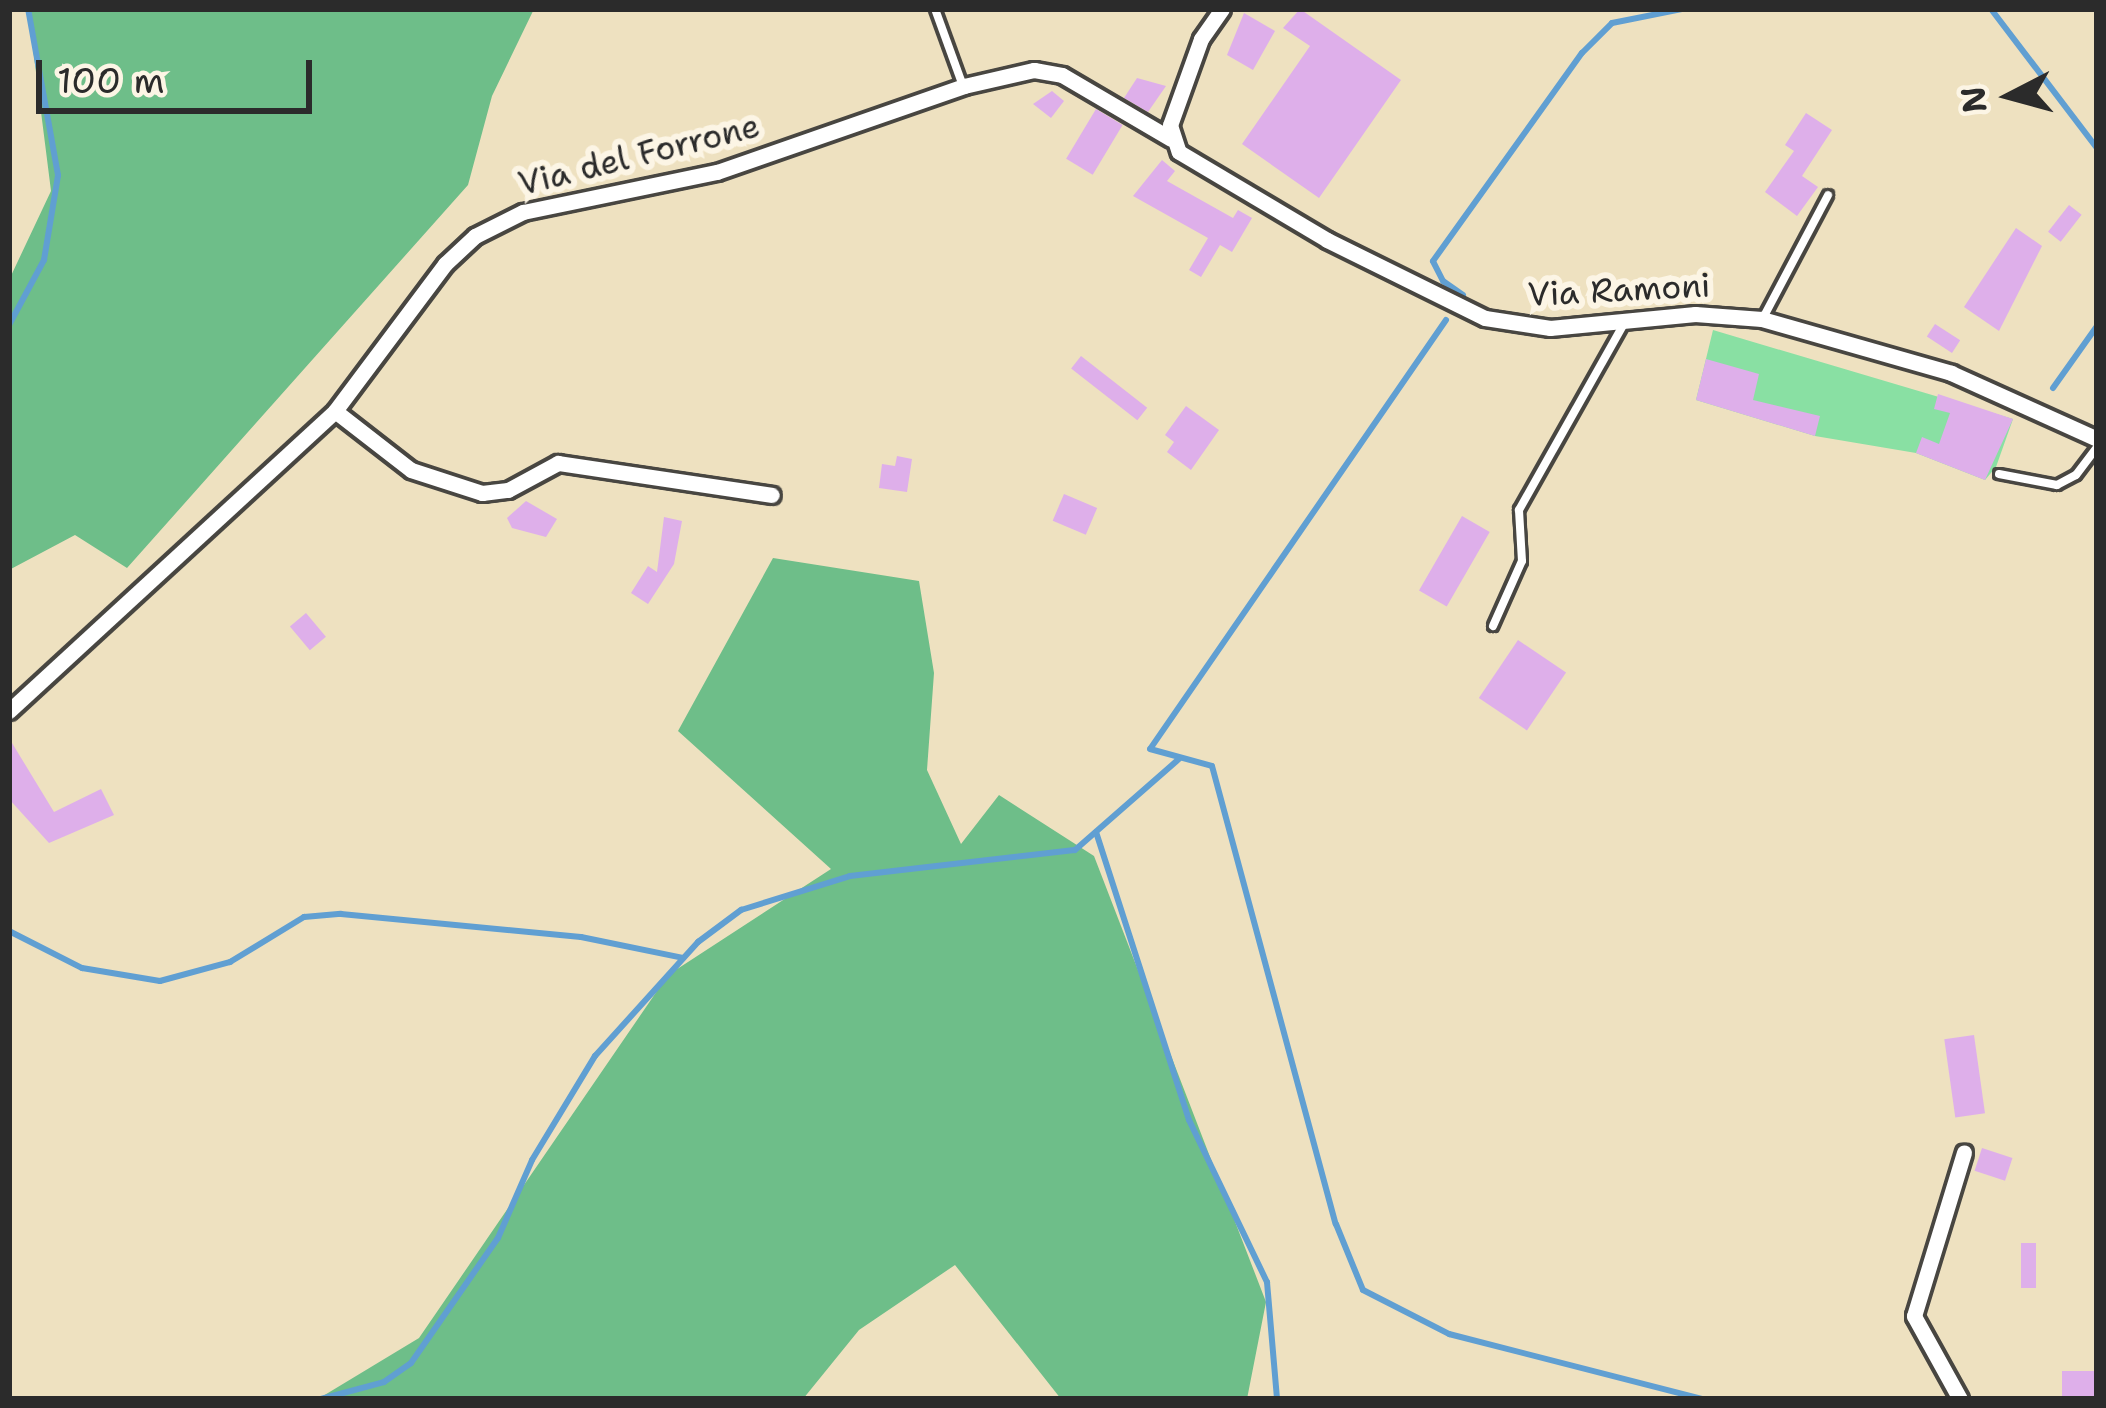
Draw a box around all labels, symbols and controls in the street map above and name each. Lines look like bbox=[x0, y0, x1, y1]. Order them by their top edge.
scale bar bbox=[42, 36, 318, 110]
north arrow bbox=[1950, 36, 2070, 156]
text: 100 m bbox=[57, 56, 165, 105]
text: N bbox=[1950, 84, 1997, 115]
street label: Via del Forrone bbox=[514, 106, 764, 204]
street label: Via Ramoni bbox=[1527, 265, 1711, 315]

